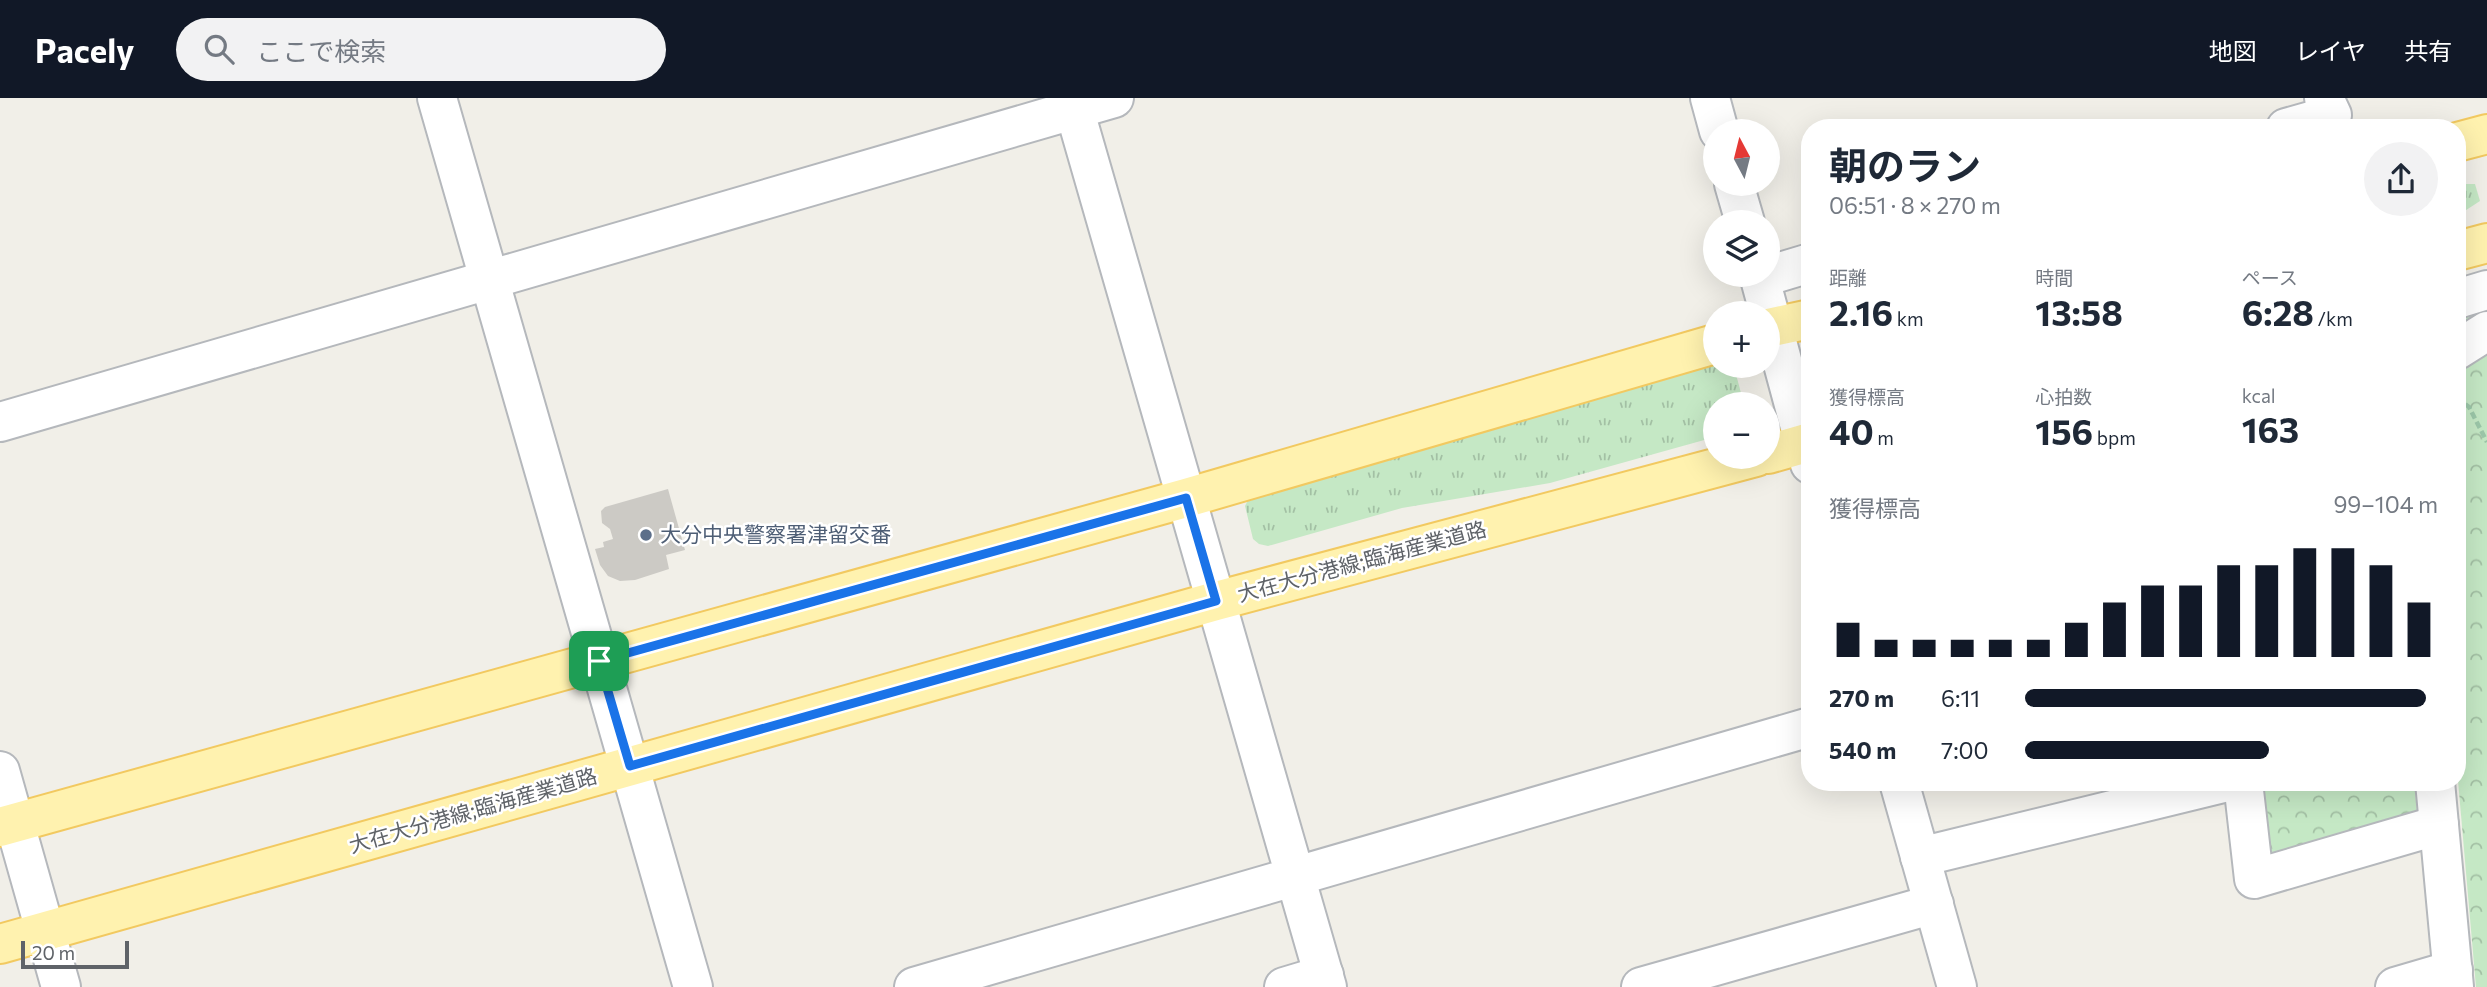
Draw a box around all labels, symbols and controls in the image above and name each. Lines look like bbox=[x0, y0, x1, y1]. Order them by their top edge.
search box bbox=[176, 18, 666, 81]
text: Pacely bbox=[35, 29, 134, 70]
icon: search bbox=[200, 30, 238, 68]
text: ここで検索 bbox=[256, 35, 386, 66]
text: 地図 bbox=[2209, 36, 2257, 65]
text: レイヤ bbox=[2295, 36, 2366, 65]
text: 共有 bbox=[2404, 36, 2452, 65]
north arrow bbox=[1703, 119, 1780, 196]
map controls bbox=[1703, 119, 1780, 469]
text: 朝のラン bbox=[1829, 141, 1981, 188]
button: share bbox=[2364, 142, 2438, 216]
text: 06:51 · 8 × 270 m bbox=[1829, 191, 2001, 219]
button: layers bbox=[1703, 210, 1780, 287]
text: 距離 bbox=[1829, 266, 1867, 289]
text: 時間 bbox=[2035, 266, 2073, 289]
text: ペース bbox=[2242, 266, 2298, 289]
text: 2.16 bbox=[1829, 290, 1893, 333]
text: 13:58 bbox=[2035, 290, 2123, 333]
text: 6:28 bbox=[2242, 290, 2314, 333]
button: + bbox=[1703, 301, 1780, 378]
text: km bbox=[1893, 307, 1924, 330]
text: /km bbox=[2314, 307, 2353, 330]
text: kcal bbox=[2242, 384, 2276, 407]
text: 獲得標高 bbox=[1829, 385, 1905, 408]
text: 心拍数 bbox=[2035, 385, 2092, 408]
button: − bbox=[1703, 392, 1780, 469]
text: 163 bbox=[2242, 407, 2299, 450]
text: 40 bbox=[1829, 409, 1874, 452]
text: 156 bbox=[2035, 409, 2093, 452]
text: m bbox=[1874, 426, 1894, 449]
text: bpm bbox=[2093, 426, 2136, 449]
text: 99–104 m bbox=[2333, 490, 2438, 518]
text: 獲得標高 bbox=[1829, 494, 1921, 522]
street label: 大在大分港線;臨海産業道路 bbox=[1234, 515, 1489, 606]
place label: 大分中央警察署津留交番 bbox=[660, 521, 891, 546]
marker: 大分中央警察署津留交番 bbox=[638, 527, 654, 543]
pin bbox=[569, 631, 629, 691]
icon: arrive bbox=[580, 642, 618, 680]
text: 270 m bbox=[1829, 684, 1894, 712]
text: 6:11 bbox=[1941, 684, 1980, 712]
text: 540 m bbox=[1829, 736, 1896, 764]
text: 7:00 bbox=[1941, 736, 1989, 764]
street label: 大在大分港線;臨海産業道路 bbox=[346, 762, 600, 857]
scale bar bbox=[21, 938, 130, 970]
text: 20 m bbox=[32, 941, 75, 964]

